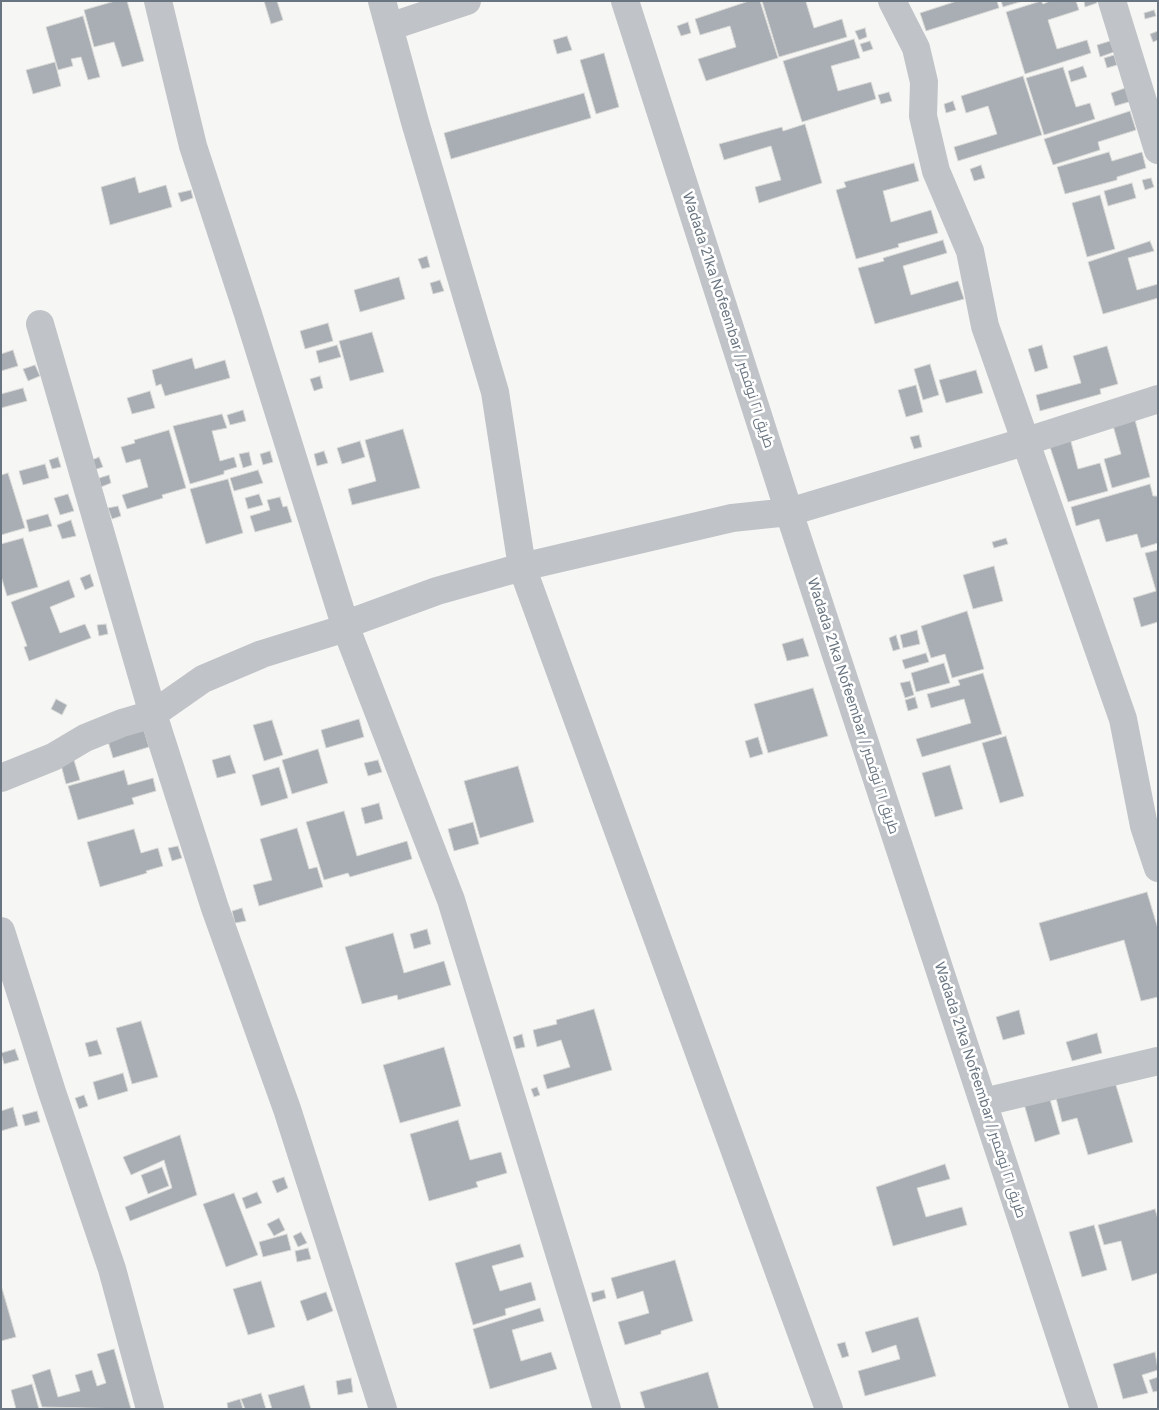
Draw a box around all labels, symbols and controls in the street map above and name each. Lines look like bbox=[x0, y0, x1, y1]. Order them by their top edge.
street label: Wadada 21ka Nofeembar / طريق ٢١ نوفمبر bbox=[679, 190, 777, 450]
street label: Wadada 21ka Nofeembar / طريق ٢١ نوفمبر bbox=[804, 576, 902, 836]
street label: Wadada 21ka Nofeembar / طريق ٢١ نوفمبر bbox=[931, 960, 1029, 1220]

